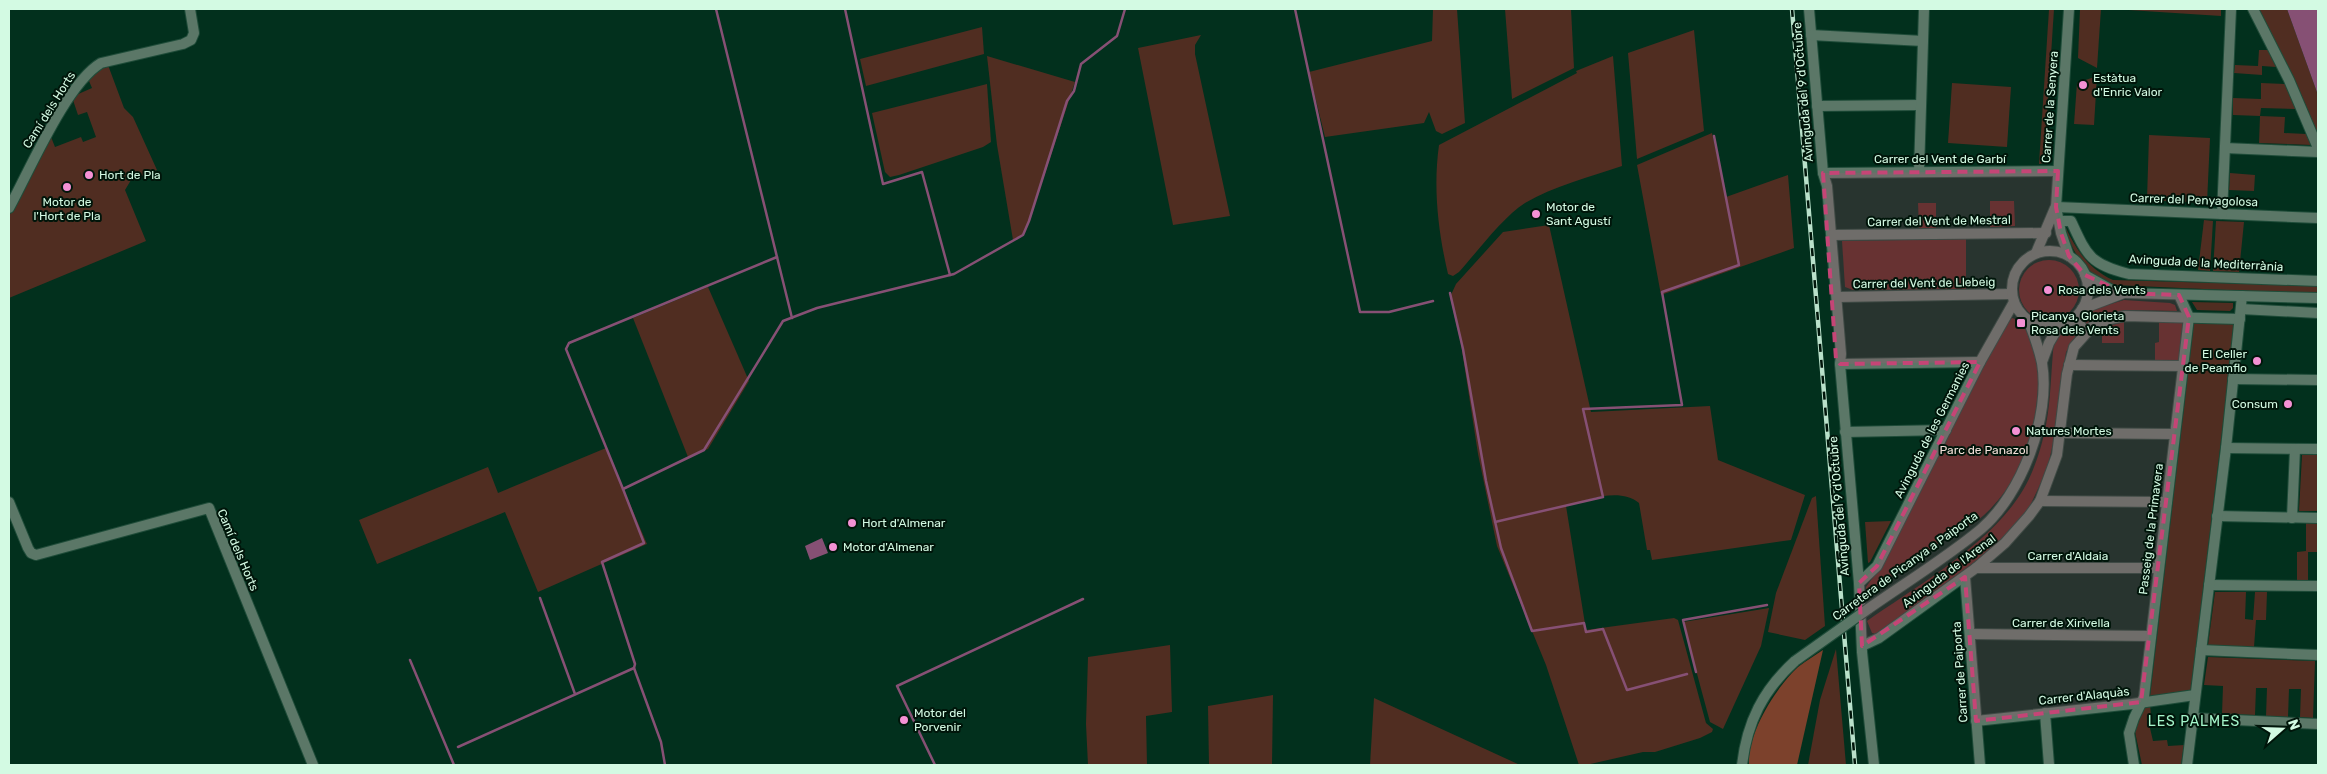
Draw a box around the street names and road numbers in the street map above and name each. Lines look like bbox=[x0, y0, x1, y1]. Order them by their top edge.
street label: Avinguda del 9 d'Octubre bbox=[1790, 21, 1816, 162]
street label: Carrer de la Senyera bbox=[2039, 50, 2061, 164]
street label: Camí dels Horts bbox=[20, 69, 78, 151]
street label: Carrer del Vent de Garbí bbox=[1874, 152, 2007, 166]
street label: Carrer del Penyagolosa bbox=[2130, 191, 2258, 209]
street label: Carrer del Vent de Mestral bbox=[1867, 213, 2011, 229]
street label: Avinguda de la Mediterrània bbox=[2128, 252, 2284, 274]
street label: Carrer del Vent de Llebeig bbox=[1852, 275, 1996, 291]
street label: Avinguda de les Germanies bbox=[1892, 360, 1972, 500]
street label: Avinguda del 9 d'Octubre bbox=[1826, 435, 1852, 576]
street label: Passeig de la Primavera bbox=[2136, 463, 2166, 595]
street label: Camí dels Horts bbox=[214, 507, 262, 593]
street label: Carretera de Picanya a Paiporta bbox=[1830, 509, 1980, 623]
street label: Avinguda de l'Arenal bbox=[1900, 531, 1998, 611]
street label: Carrer d'Aldaia bbox=[2028, 549, 2108, 563]
street label: Carrer de Xirivella bbox=[2012, 616, 2110, 630]
street label: Carrer de Paiporta bbox=[1949, 621, 1971, 723]
street label: Carrer d'Alaquàs bbox=[2038, 684, 2130, 708]

